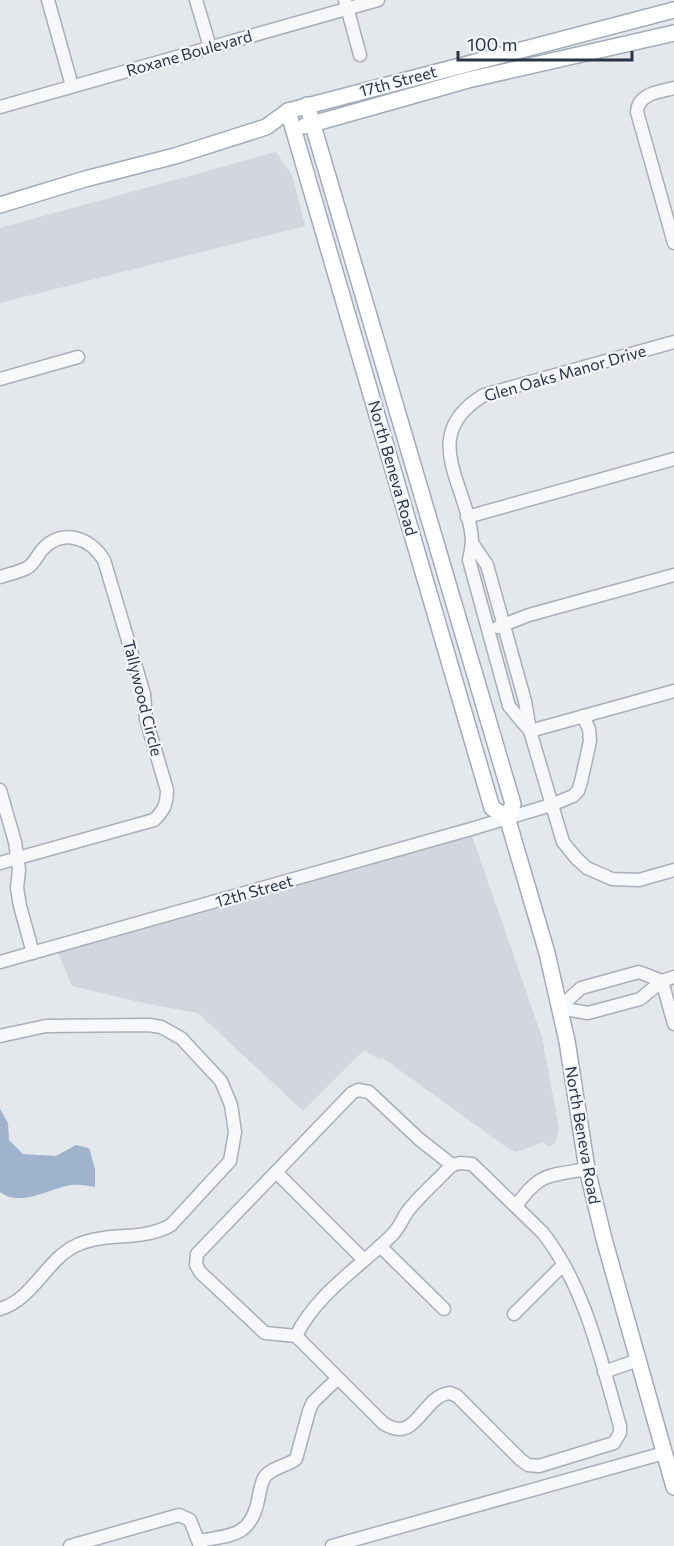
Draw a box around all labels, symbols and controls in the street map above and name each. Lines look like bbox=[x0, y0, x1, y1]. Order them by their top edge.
scale bar bbox=[458, 24, 632, 62]
street label: Roxane Boulevard bbox=[124, 25, 254, 80]
text: 100 m bbox=[467, 33, 517, 55]
street label: 17th Street bbox=[357, 61, 439, 100]
street label: Glen Oaks Manor Drive bbox=[482, 340, 648, 405]
street label: North Beneva Road bbox=[365, 398, 422, 538]
street label: Tallywood Circle bbox=[120, 638, 167, 758]
street label: 12th Street bbox=[213, 870, 295, 911]
street label: North Beneva Road bbox=[562, 1064, 605, 1205]

